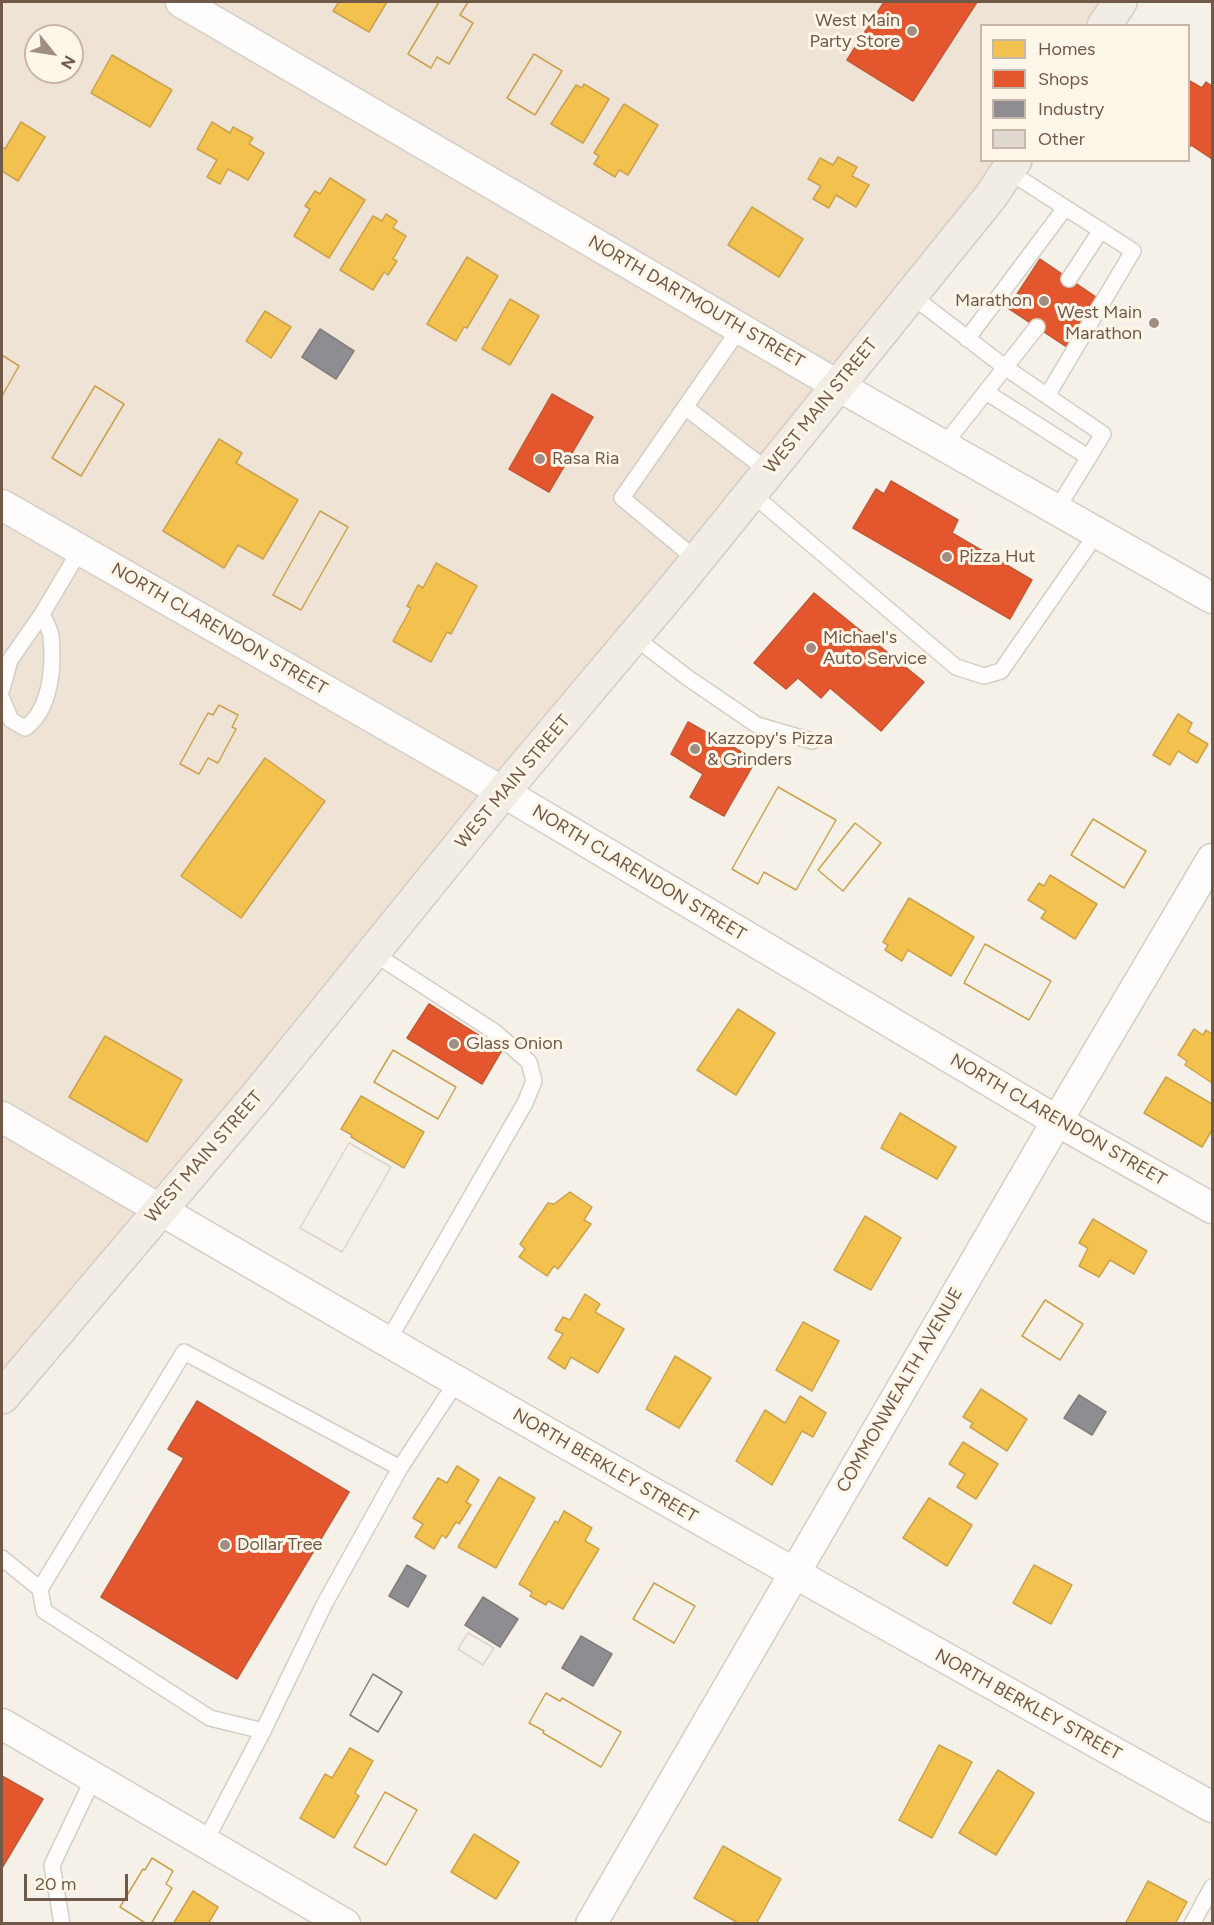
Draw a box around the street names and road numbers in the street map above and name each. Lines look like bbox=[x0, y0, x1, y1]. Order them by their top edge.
street label: NORTH DARTMOUTH STREET bbox=[584, 231, 808, 373]
street label: WEST MAIN STREET bbox=[760, 334, 882, 478]
street label: NORTH CLARENDON STREET bbox=[107, 558, 331, 700]
street label: WEST MAIN STREET bbox=[451, 711, 575, 853]
street label: NORTH CLARENDON STREET bbox=[528, 800, 750, 946]
street label: NORTH CLARENDON STREET bbox=[946, 1049, 1170, 1191]
street label: WEST MAIN STREET bbox=[141, 1087, 267, 1227]
street label: COMMONWEALTH AVENUE bbox=[832, 1284, 968, 1496]
street label: NORTH BERKLEY STREET bbox=[509, 1404, 701, 1528]
street label: NORTH BERKLEY STREET bbox=[931, 1645, 1125, 1765]

